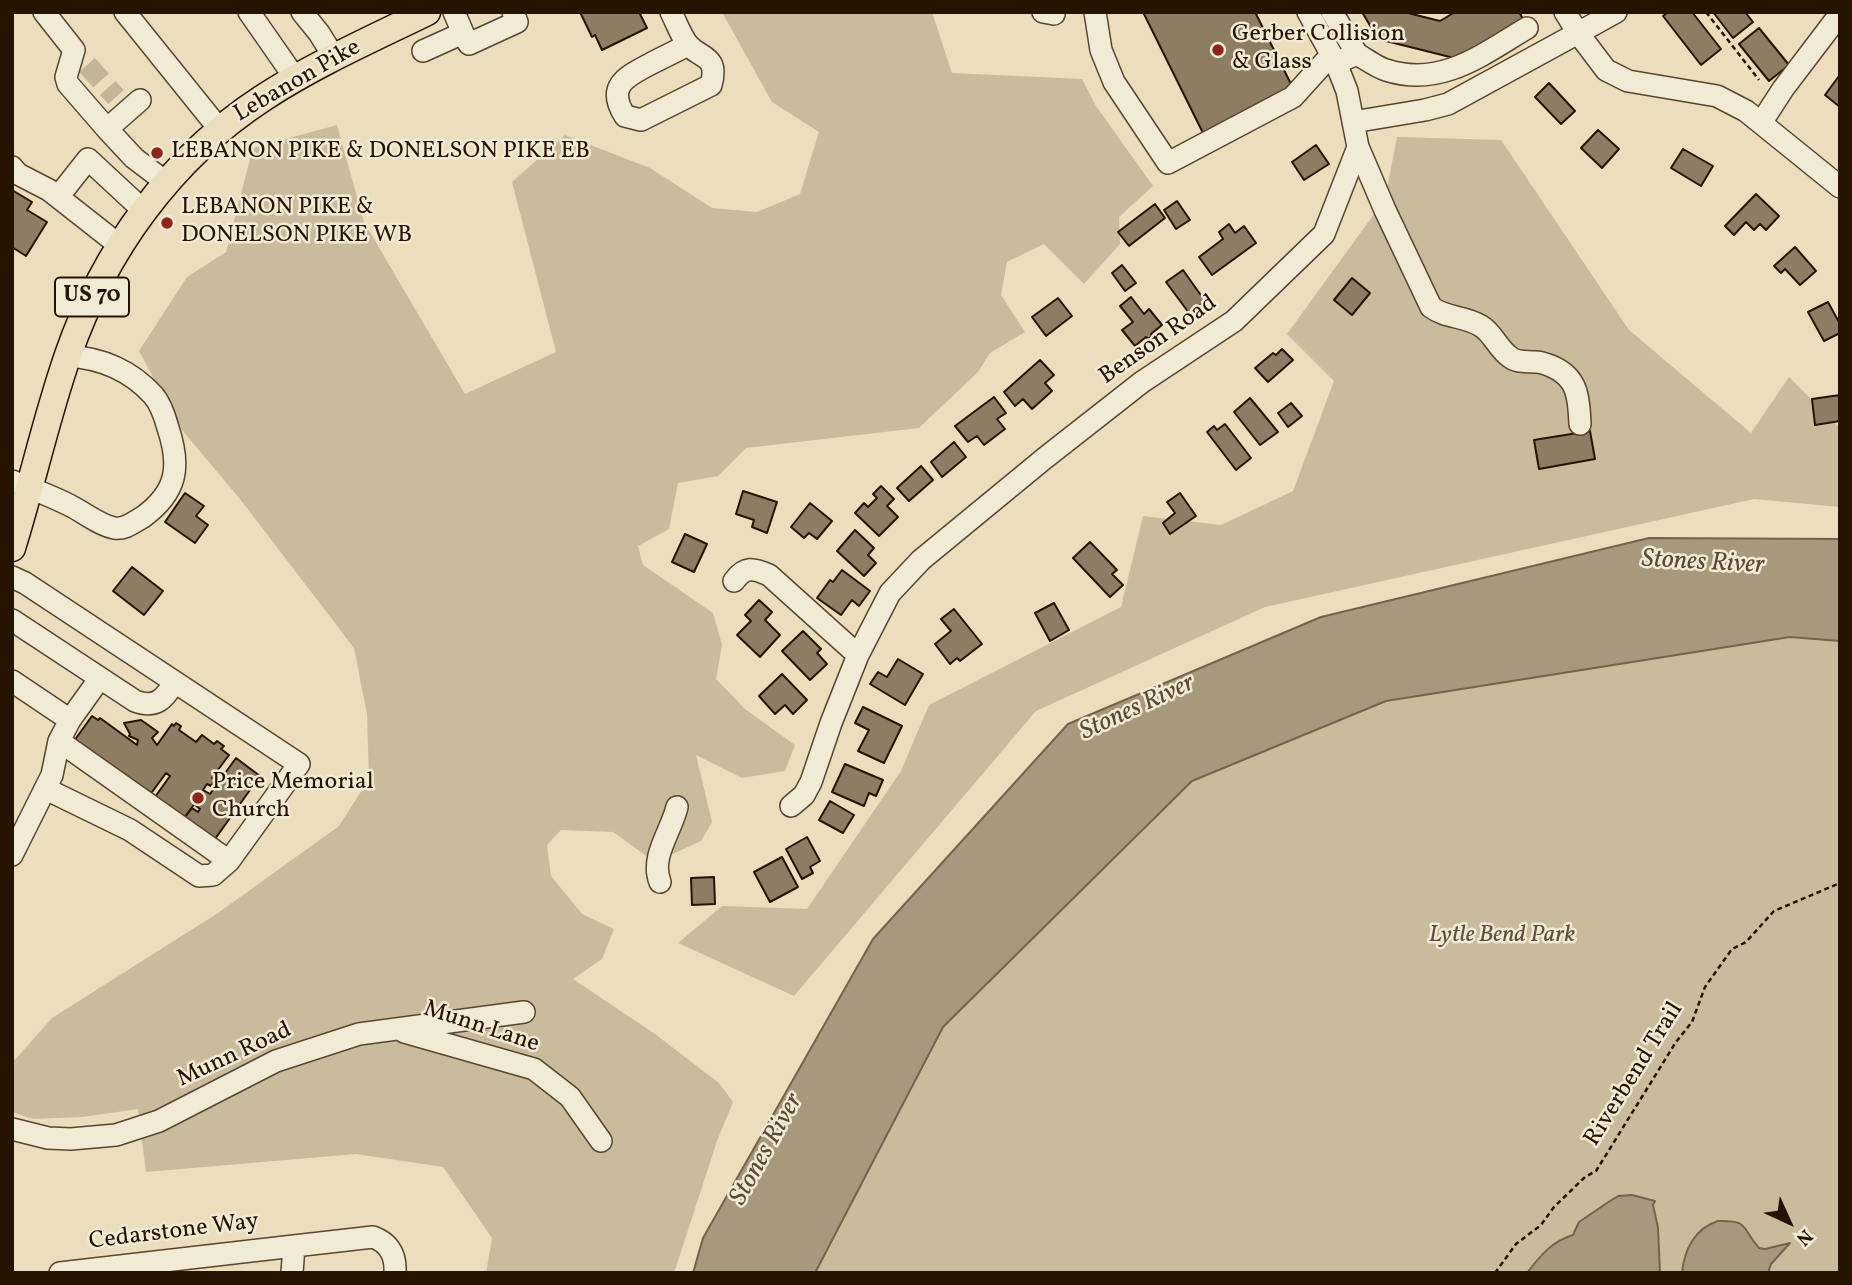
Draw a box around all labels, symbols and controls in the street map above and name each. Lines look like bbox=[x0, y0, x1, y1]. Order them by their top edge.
place label: Gerber Collision & Glass bbox=[1232, 22, 1405, 78]
street label: Lebanon Pike bbox=[230, 34, 366, 130]
marker: Gerber Collision & Glass bbox=[1210, 42, 1226, 58]
place label: LEBANON PIKE & DONELSON PIKE EB bbox=[171, 139, 590, 167]
marker: LEBANON PIKE & DONELSON PIKE EB bbox=[149, 145, 165, 161]
place label: LEBANON PIKE & DONELSON PIKE WB bbox=[181, 195, 412, 251]
marker: LEBANON PIKE & DONELSON PIKE WB bbox=[159, 215, 175, 231]
road number: US 70 bbox=[55, 278, 129, 316]
street label: Benson Road bbox=[1095, 290, 1223, 392]
water label: Stones River bbox=[1641, 545, 1765, 583]
water label: Stones River bbox=[1076, 669, 1200, 749]
place label: Price Memorial Church bbox=[212, 770, 374, 826]
marker: Price Memorial Church bbox=[190, 790, 206, 806]
park label: Lytle Bend Park bbox=[1429, 923, 1575, 951]
street label: Munn Lane bbox=[420, 996, 542, 1060]
street label: Riverbend Trail bbox=[1579, 998, 1691, 1152]
street label: Munn Road bbox=[173, 1017, 297, 1095]
water label: Stones River bbox=[724, 1089, 812, 1211]
north arrow bbox=[1754, 1187, 1824, 1257]
street label: Cedarstone Way bbox=[87, 1208, 261, 1258]
text: N bbox=[1790, 1223, 1818, 1251]

